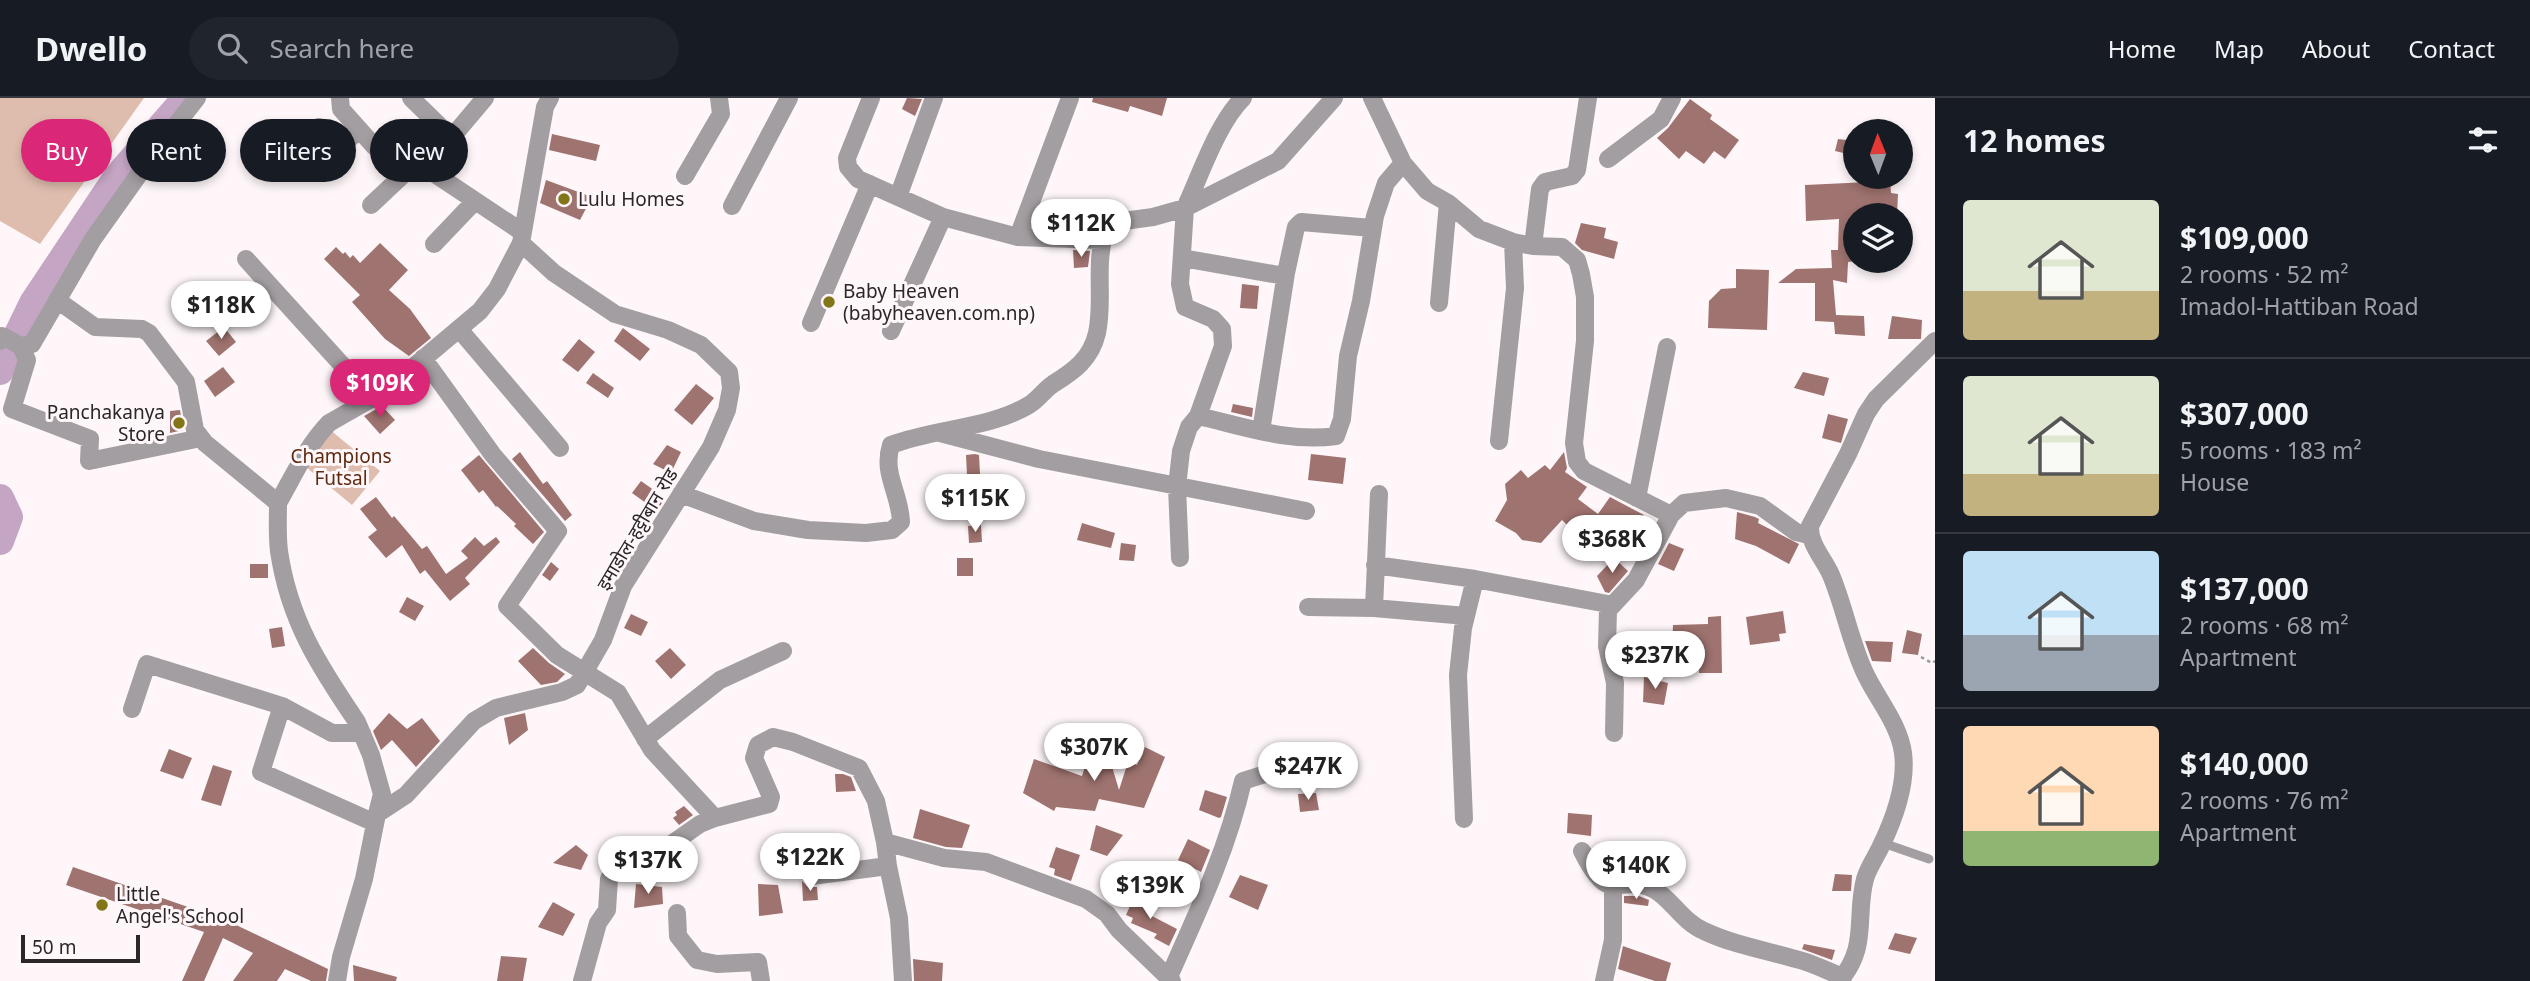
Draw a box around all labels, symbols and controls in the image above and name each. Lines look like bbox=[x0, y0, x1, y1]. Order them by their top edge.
search box bbox=[189, 17, 679, 80]
text: Dwello bbox=[35, 26, 147, 71]
icon: search bbox=[213, 29, 251, 67]
text: Search here bbox=[269, 30, 414, 66]
text: Home bbox=[2108, 32, 2176, 65]
text: Map bbox=[2214, 32, 2264, 65]
text: About bbox=[2302, 32, 2370, 65]
text: Contact bbox=[2408, 32, 2495, 65]
chip: Buy bbox=[21, 119, 112, 182]
chip: Rent bbox=[126, 119, 226, 182]
chip: Filters bbox=[240, 119, 356, 182]
chip: New bbox=[370, 119, 468, 182]
north arrow bbox=[1843, 119, 1913, 189]
map controls bbox=[1843, 119, 1913, 273]
text: 12 homes bbox=[1963, 120, 2106, 161]
icon: filters bbox=[2464, 121, 2502, 159]
place label: Lulu Homes bbox=[578, 186, 684, 212]
marker: Lulu Homes bbox=[556, 191, 572, 207]
pin: $112K bbox=[1032, 200, 1130, 259]
button: layers bbox=[1843, 203, 1913, 273]
text: $112K bbox=[1047, 206, 1115, 238]
text: $109,000 bbox=[2180, 217, 2309, 258]
icon: home bbox=[2019, 228, 2103, 312]
text: 2 rooms · 52 m² bbox=[2180, 258, 2349, 290]
place label: Baby Heaven (babyheaven.com.np) bbox=[843, 278, 1035, 326]
pin: $118K bbox=[172, 282, 270, 341]
text: $118K bbox=[187, 288, 255, 320]
text: Imadol-Hattiban Road bbox=[2180, 290, 2419, 322]
marker: Baby Heaven (babyheaven.com.np) bbox=[821, 294, 837, 310]
pin: $109K bbox=[331, 360, 429, 419]
text: $109K bbox=[346, 366, 414, 398]
text: $307,000 bbox=[2180, 393, 2309, 434]
place label: Panchakanya Store bbox=[47, 399, 165, 447]
icon: home bbox=[2019, 404, 2103, 488]
marker: Panchakanya Store bbox=[171, 415, 187, 431]
text: 5 rooms · 183 m² bbox=[2180, 434, 2362, 466]
park label: Champions Futsal bbox=[290, 443, 392, 491]
street label: इमाडोल-हट्टीबान रोड bbox=[590, 462, 684, 595]
text: House bbox=[2180, 466, 2249, 498]
pin: $115K bbox=[926, 474, 1024, 534]
text: $115K bbox=[941, 481, 1009, 513]
pin: $368K bbox=[1563, 516, 1661, 575]
text: $368K bbox=[1578, 522, 1646, 554]
text: $137,000 bbox=[2180, 568, 2309, 609]
icon: home bbox=[2019, 579, 2103, 663]
text: 2 rooms · 68 m² bbox=[2180, 609, 2349, 641]
pin: $237K bbox=[1606, 632, 1704, 691]
text: $237K bbox=[1621, 638, 1689, 670]
text: Apartment bbox=[2180, 641, 2297, 673]
pin: $307K bbox=[1045, 724, 1143, 783]
text: $307K bbox=[1060, 730, 1128, 762]
pin: $247K bbox=[1259, 742, 1357, 802]
text: $140,000 bbox=[2180, 743, 2309, 784]
text: $247K bbox=[1274, 749, 1342, 781]
icon: home bbox=[2019, 754, 2103, 838]
text: 2 rooms · 76 m² bbox=[2180, 784, 2349, 816]
text: Apartment bbox=[2180, 816, 2297, 848]
pin: $122K bbox=[761, 834, 859, 893]
pin: $137K bbox=[599, 836, 697, 896]
text: $122K bbox=[776, 840, 844, 872]
pin: $140K bbox=[1587, 842, 1685, 901]
text: $137K bbox=[614, 843, 682, 875]
text: $140K bbox=[1602, 848, 1670, 880]
pin: $139K bbox=[1101, 862, 1199, 921]
text: $139K bbox=[1116, 868, 1184, 900]
place label: Little Angel's School bbox=[116, 881, 244, 929]
marker: Little Angel's School bbox=[94, 897, 110, 913]
scale bar bbox=[21, 932, 140, 964]
text: 50 m bbox=[32, 934, 76, 960]

